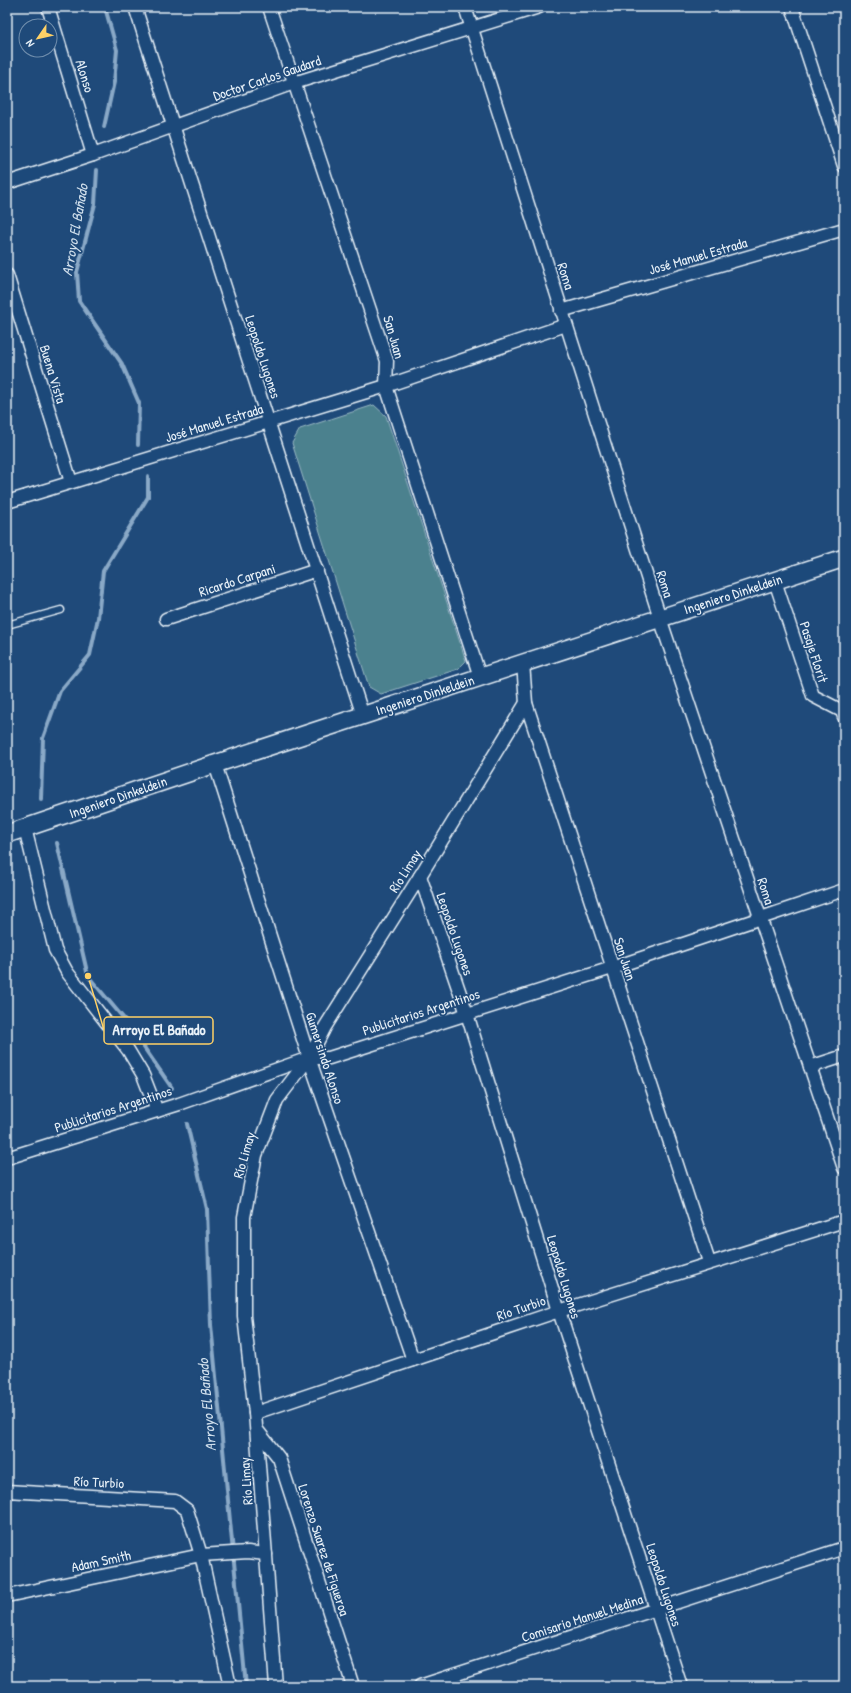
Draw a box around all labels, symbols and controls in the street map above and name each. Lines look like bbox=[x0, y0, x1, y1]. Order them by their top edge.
north arrow bbox=[18, 18, 58, 58]
text: N bbox=[22, 37, 37, 50]
street label: Doctor Carlos Gaudard bbox=[210, 50, 324, 105]
street label: Alonso bbox=[71, 57, 100, 95]
water label: Arroyo El Bañado bbox=[56, 181, 93, 277]
street label: José Manuel Estrada bbox=[646, 232, 750, 279]
street label: Roma bbox=[553, 260, 580, 292]
street label: Leopoldo Lugones bbox=[240, 313, 286, 401]
street label: San Juan bbox=[379, 313, 410, 361]
street label: Buena Vista bbox=[36, 342, 71, 406]
street label: José Manuel Estrada bbox=[163, 398, 266, 446]
street label: Ricardo Carpani bbox=[196, 558, 278, 602]
street label: Roma bbox=[652, 568, 679, 600]
street label: Ingeniero Dinkeldein bbox=[681, 569, 785, 619]
street label: Pasaje Florit bbox=[795, 619, 833, 685]
street label: Ingeniero Dinkeldein bbox=[373, 670, 477, 720]
street label: Ingeniero Dinkeldein bbox=[66, 771, 170, 823]
street label: Río Limay bbox=[384, 845, 426, 896]
street label: Roma bbox=[753, 875, 780, 907]
street label: Leopoldo Lugones bbox=[432, 890, 478, 978]
street label: San Juan bbox=[610, 935, 641, 983]
street label: Publicitarios Argentinos bbox=[360, 984, 482, 1040]
street label: Gumersindo Alonso bbox=[302, 1009, 349, 1107]
callout: Arroyo El Bañado bbox=[104, 1017, 213, 1044]
text: Arroyo El Bañado bbox=[113, 1019, 205, 1041]
street label: Publicitarios Argentinos bbox=[52, 1081, 174, 1137]
street label: Río Limay bbox=[228, 1129, 260, 1181]
street label: Leopoldo Lugones bbox=[542, 1233, 586, 1321]
street label: Río Turbio bbox=[494, 1290, 548, 1325]
water label: Arroyo El Bañado bbox=[192, 1357, 221, 1452]
street label: Río Limay bbox=[234, 1456, 258, 1505]
street label: Río Turbio bbox=[73, 1471, 125, 1492]
street label: Lorenzo Suarez de Figueroa bbox=[293, 1482, 355, 1619]
street label: Leopoldo Lugones bbox=[641, 1541, 687, 1629]
street label: Adam Smith bbox=[69, 1545, 132, 1576]
street label: Comisario Manuel Medina bbox=[519, 1589, 646, 1646]

